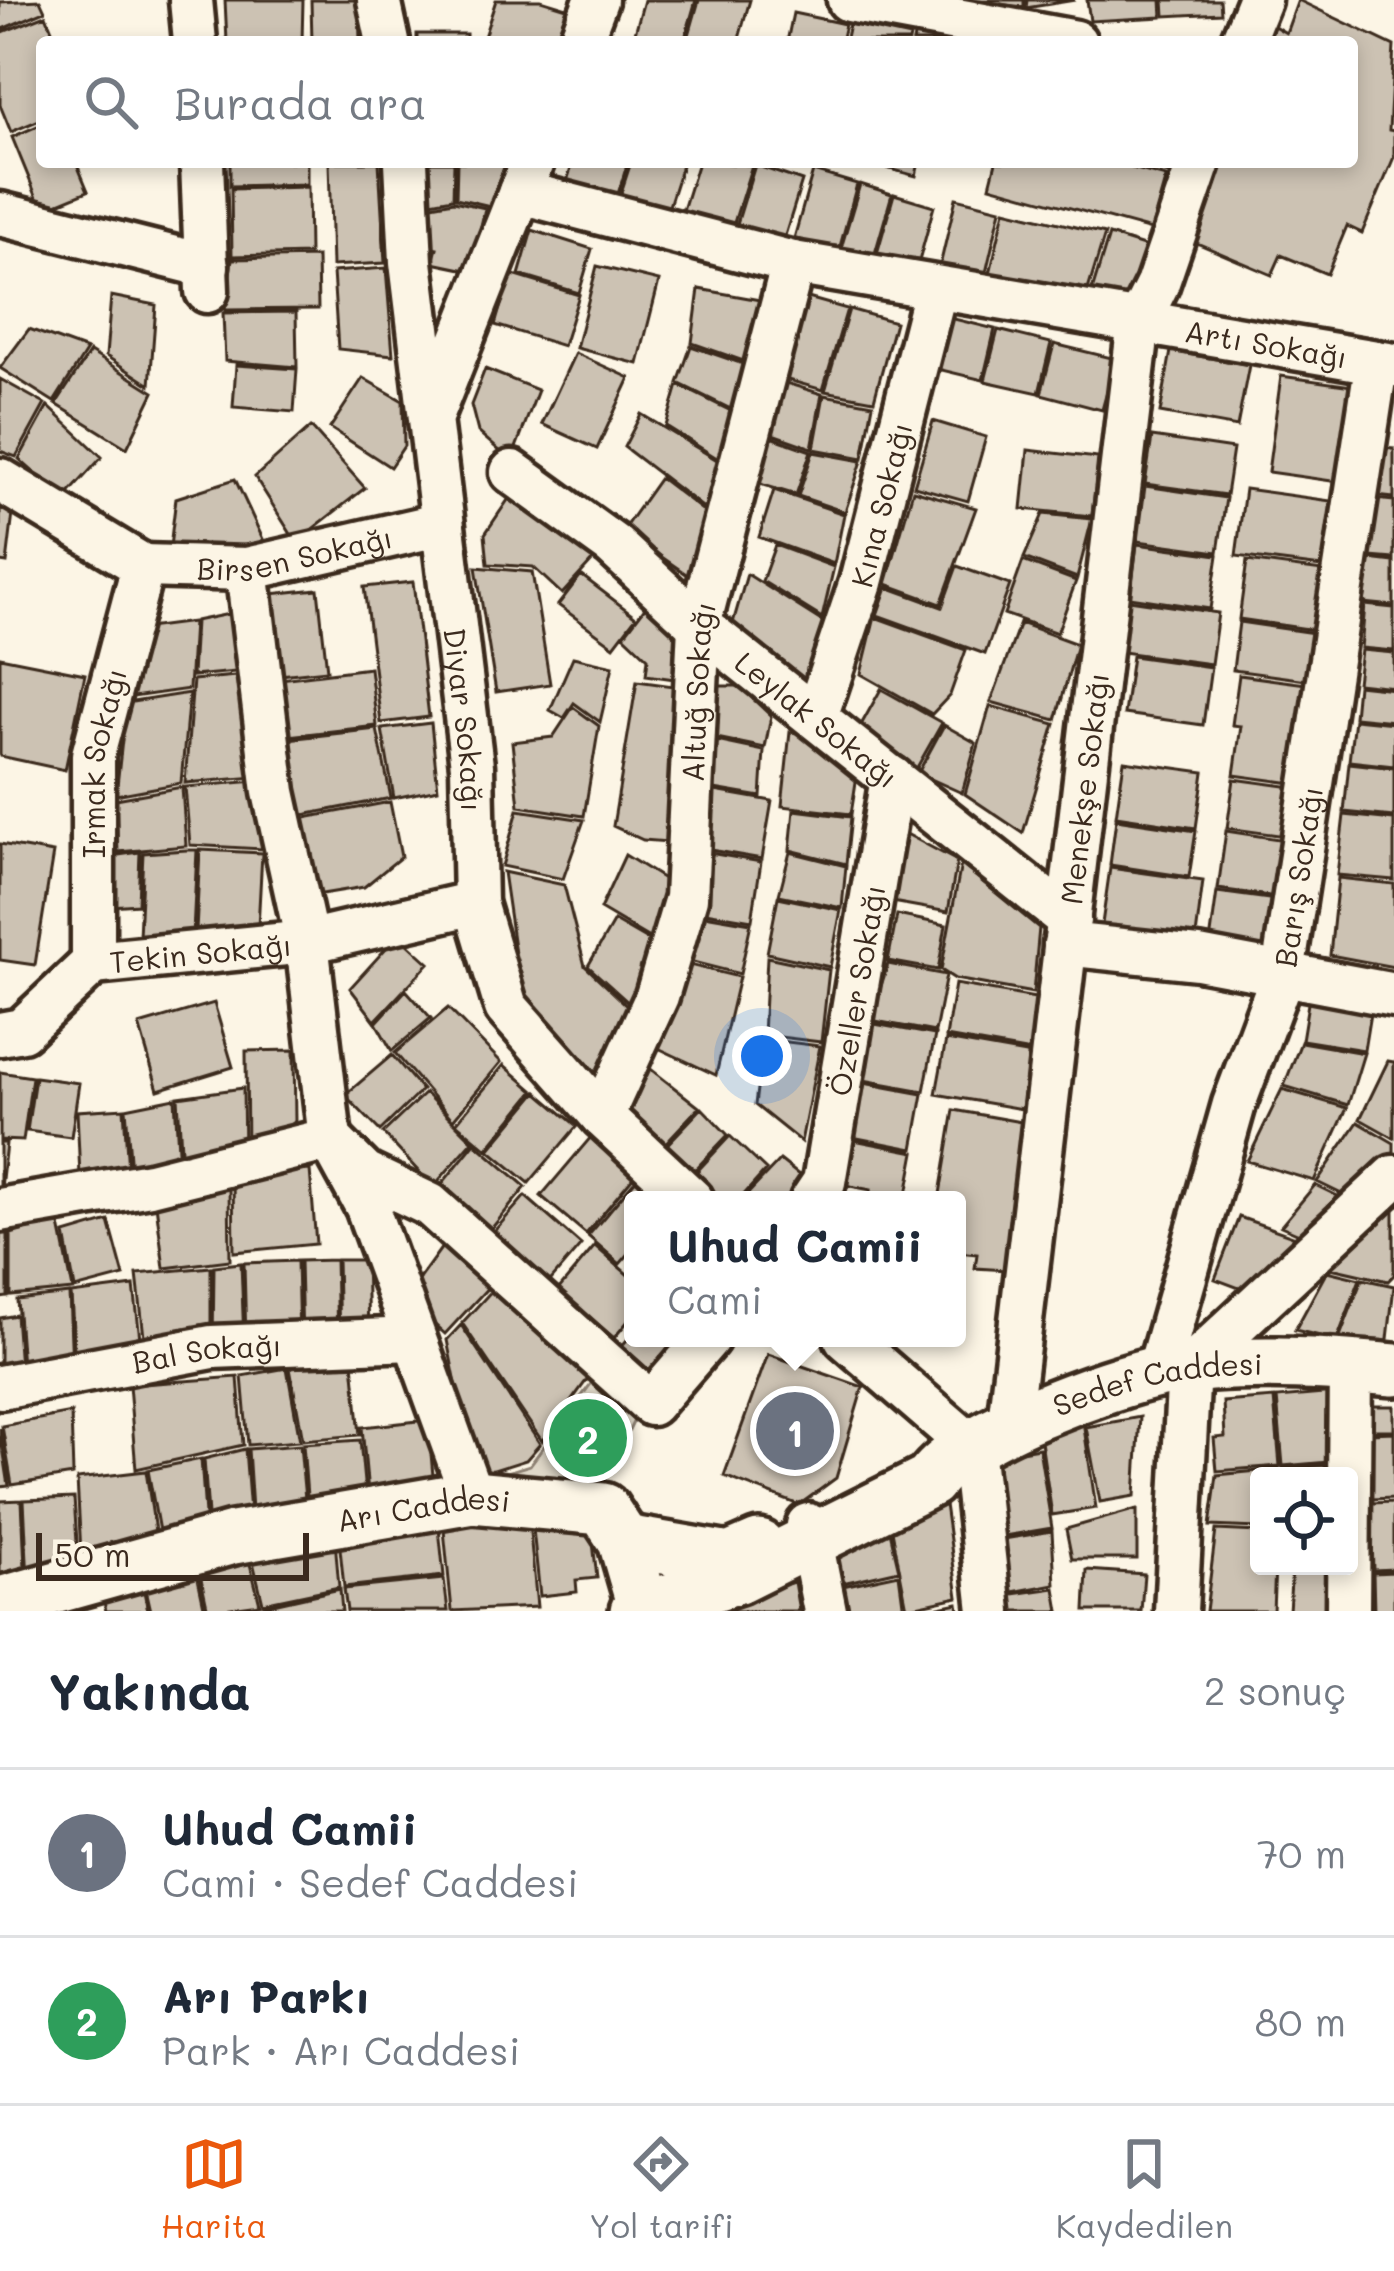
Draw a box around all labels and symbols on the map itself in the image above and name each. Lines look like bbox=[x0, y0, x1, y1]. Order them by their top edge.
street label: Artı Sokağı bbox=[1182, 310, 1350, 377]
street label: Kına Sokağı bbox=[841, 418, 921, 591]
street label: Birsen Sokağı bbox=[196, 516, 396, 589]
street label: Altuğ Sokağı bbox=[672, 597, 724, 783]
street label: Diyar Sokağı bbox=[435, 625, 493, 812]
street label: Leylak Sokağı bbox=[727, 642, 907, 796]
street label: Irmak Sokağı bbox=[72, 664, 135, 858]
street label: Menekşe Sokağı bbox=[1050, 670, 1117, 907]
street label: Barış Sokağı bbox=[1264, 783, 1331, 970]
street label: Özeller Sokağı bbox=[819, 882, 894, 1099]
street label: Tekin Sokağı bbox=[108, 924, 293, 981]
your location bbox=[732, 1026, 792, 1086]
street label: Bal Sokağı bbox=[129, 1324, 282, 1382]
street label: Sedef Caddesi bbox=[1047, 1343, 1263, 1425]
pin: 1 bbox=[756, 1386, 834, 1476]
pin: 2 bbox=[549, 1393, 627, 1483]
street label: Arı Caddesi bbox=[334, 1477, 512, 1540]
scale bar bbox=[36, 1527, 309, 1580]

